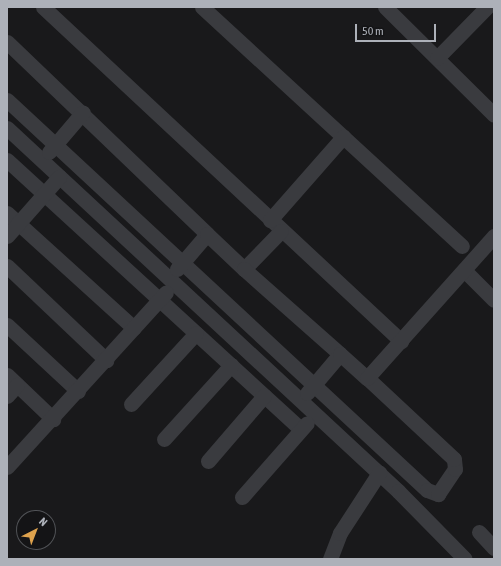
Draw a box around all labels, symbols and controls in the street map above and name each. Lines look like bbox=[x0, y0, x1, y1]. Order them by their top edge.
scale bar bbox=[357, 16, 438, 42]
text: 50 m bbox=[362, 24, 384, 38]
north arrow bbox=[16, 510, 56, 550]
text: N bbox=[37, 515, 50, 528]

